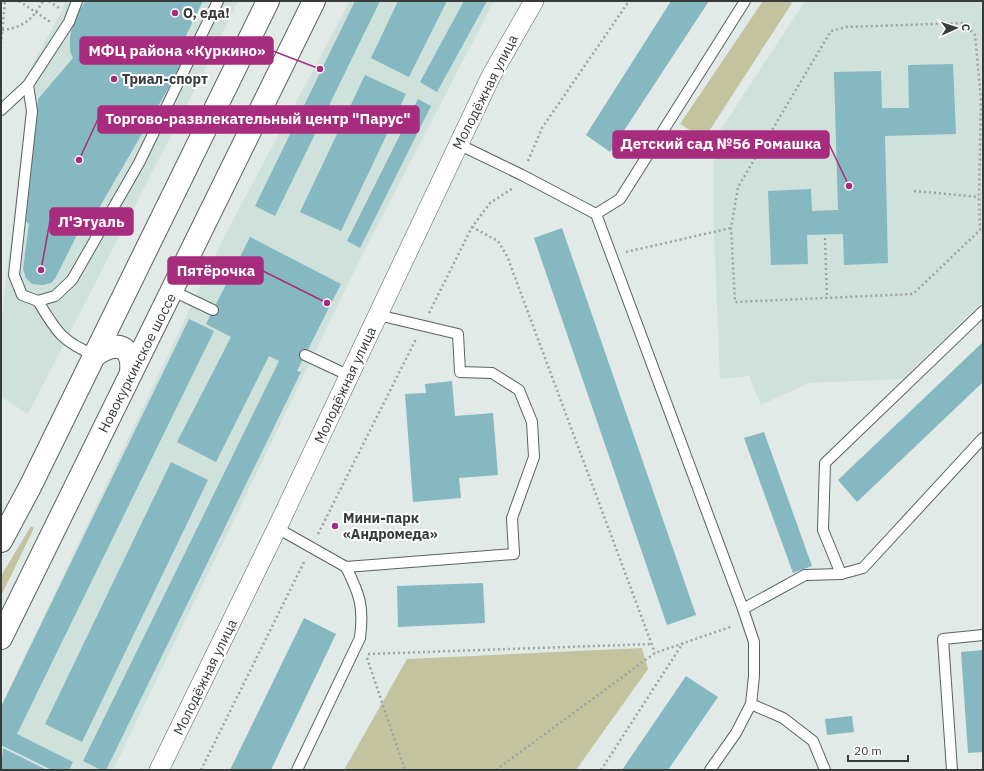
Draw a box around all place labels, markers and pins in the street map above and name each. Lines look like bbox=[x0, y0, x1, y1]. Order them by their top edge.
place label: О, еда! bbox=[183, 4, 230, 22]
marker: О, еда! bbox=[170, 8, 180, 18]
callout: МФЦ района «Куркино» bbox=[80, 37, 273, 64]
place label: Триал-спорт bbox=[122, 70, 208, 88]
marker: Триал-спорт bbox=[109, 74, 119, 84]
callout: Торгово-развлекательный центр "Парус" bbox=[98, 106, 419, 133]
callout: Детский сад №56 Ромашка bbox=[613, 131, 829, 158]
callout: Л'Этуаль bbox=[50, 208, 133, 235]
callout: Пятёрочка bbox=[168, 257, 263, 284]
place label: Мини-парк «Андромеда» bbox=[343, 509, 438, 543]
marker: Мини-парк «Андромеда» bbox=[330, 521, 340, 531]

